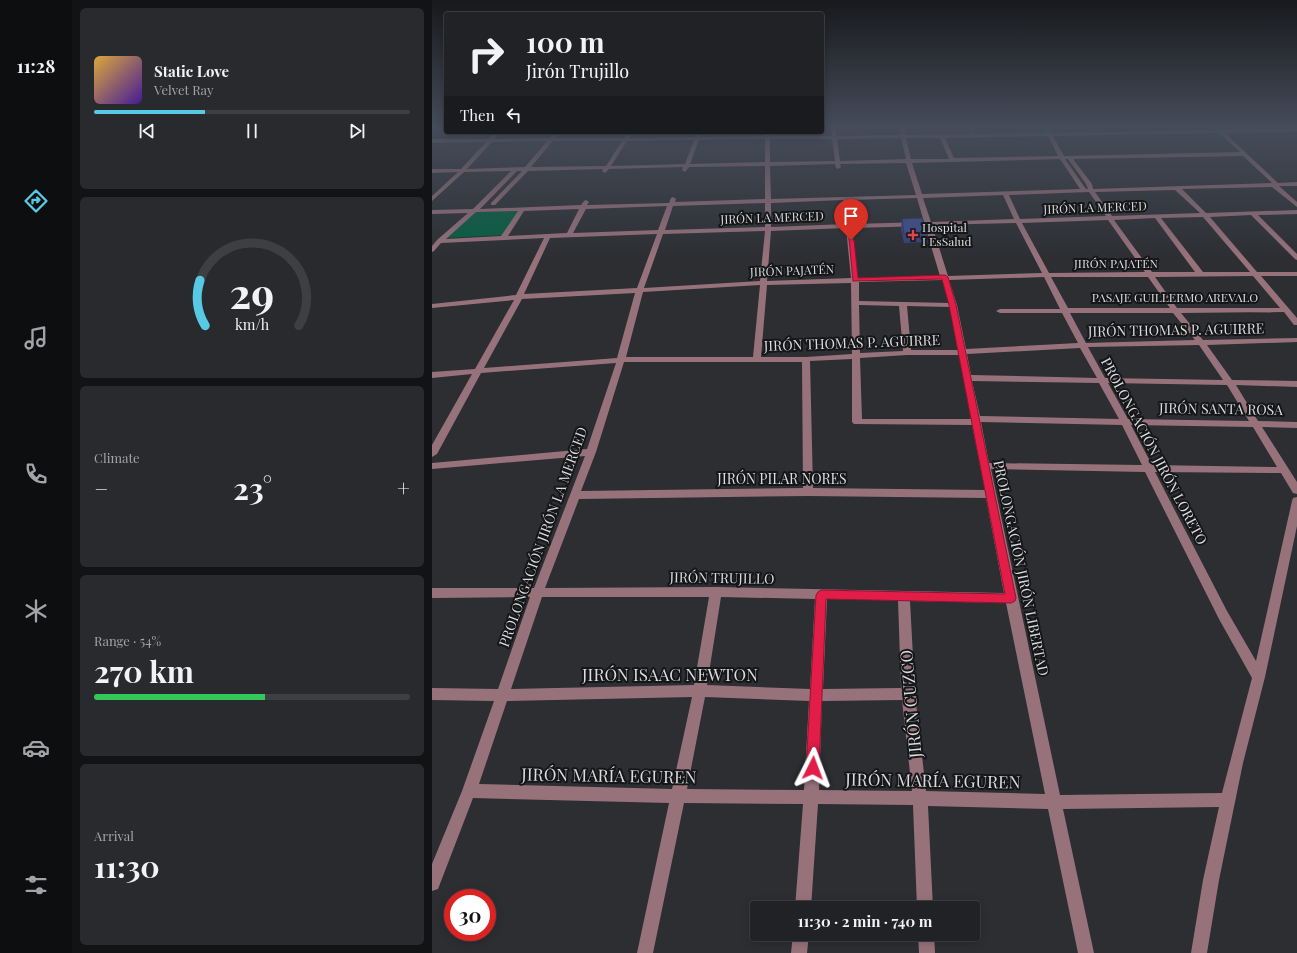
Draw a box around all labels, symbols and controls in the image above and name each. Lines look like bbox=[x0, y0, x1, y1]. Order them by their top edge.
text: 100 m bbox=[526, 23, 605, 60]
icon: right bbox=[460, 28, 512, 80]
text: 11:28 bbox=[17, 54, 55, 78]
text: Jirón Trujillo bbox=[526, 59, 629, 83]
text: Static Love bbox=[154, 61, 229, 81]
text: Velvet Ray bbox=[154, 81, 214, 98]
icon: left bbox=[503, 104, 525, 126]
text: Then bbox=[460, 105, 495, 125]
icon: previous bbox=[136, 120, 158, 142]
icon: pause bbox=[241, 120, 263, 142]
icon: next bbox=[346, 120, 368, 142]
icon: directions bbox=[22, 187, 50, 215]
street label: JIRÓN LA MERCED bbox=[1042, 197, 1147, 217]
pin bbox=[834, 199, 868, 240]
icon: arrive bbox=[840, 205, 862, 227]
street label: JIRÓN LA MERCED bbox=[719, 207, 824, 227]
place label: Hospital I EsSalud bbox=[922, 219, 972, 249]
marker: Hospital I EsSalud bbox=[907, 229, 919, 241]
street label: JIRÓN PAJATÉN bbox=[1073, 255, 1159, 271]
street label: JIRÓN PAJATÉN bbox=[749, 261, 835, 279]
text: 29 bbox=[230, 263, 274, 318]
street label: PASAJE GUILLERMO AREVALO bbox=[1092, 289, 1258, 305]
text: km/h bbox=[235, 314, 270, 333]
street label: JIRÓN THOMAS P. AGUIRRE bbox=[1087, 318, 1264, 341]
icon: music bbox=[22, 324, 50, 352]
street label: JIRÓN THOMAS P. AGUIRRE bbox=[762, 330, 940, 355]
street label: PROLONGACIÓN JIRÓN LORETO bbox=[1097, 354, 1212, 548]
street label: JIRÓN SANTA ROSA bbox=[1158, 398, 1283, 419]
street label: PROLONGACIÓN JIRÓN LA MERCED bbox=[494, 424, 591, 649]
text: Climate bbox=[94, 449, 140, 466]
street label: PROLONGACIÓN JIRÓN LIBERTAD bbox=[989, 458, 1054, 677]
icon: phone bbox=[22, 460, 50, 488]
text: 23° bbox=[233, 468, 272, 508]
street label: JIRÓN PILAR NORES bbox=[716, 469, 847, 488]
text: − bbox=[94, 473, 108, 503]
text: + bbox=[397, 473, 410, 503]
street label: JIRÓN TRUJILLO bbox=[668, 567, 775, 588]
icon: climate bbox=[22, 597, 50, 625]
text: Range · 54% bbox=[94, 632, 161, 649]
street label: JIRÓN CUZCO bbox=[894, 649, 926, 760]
text: 270 km bbox=[94, 651, 194, 691]
street label: JIRÓN ISAAC NEWTON bbox=[581, 663, 758, 685]
icon: car bbox=[22, 734, 50, 762]
position arrow bbox=[792, 747, 834, 789]
street label: JIRÓN MARÍA EGUREN bbox=[520, 762, 697, 788]
street label: JIRÓN MARÍA EGUREN bbox=[844, 767, 1021, 793]
text: Arrival bbox=[94, 827, 134, 844]
text: 11:30 bbox=[94, 846, 160, 886]
icon: filters bbox=[22, 871, 50, 899]
speed limit sign: 30 bbox=[444, 889, 496, 941]
text: 11:30 · 2 min · 740 m bbox=[798, 911, 932, 931]

